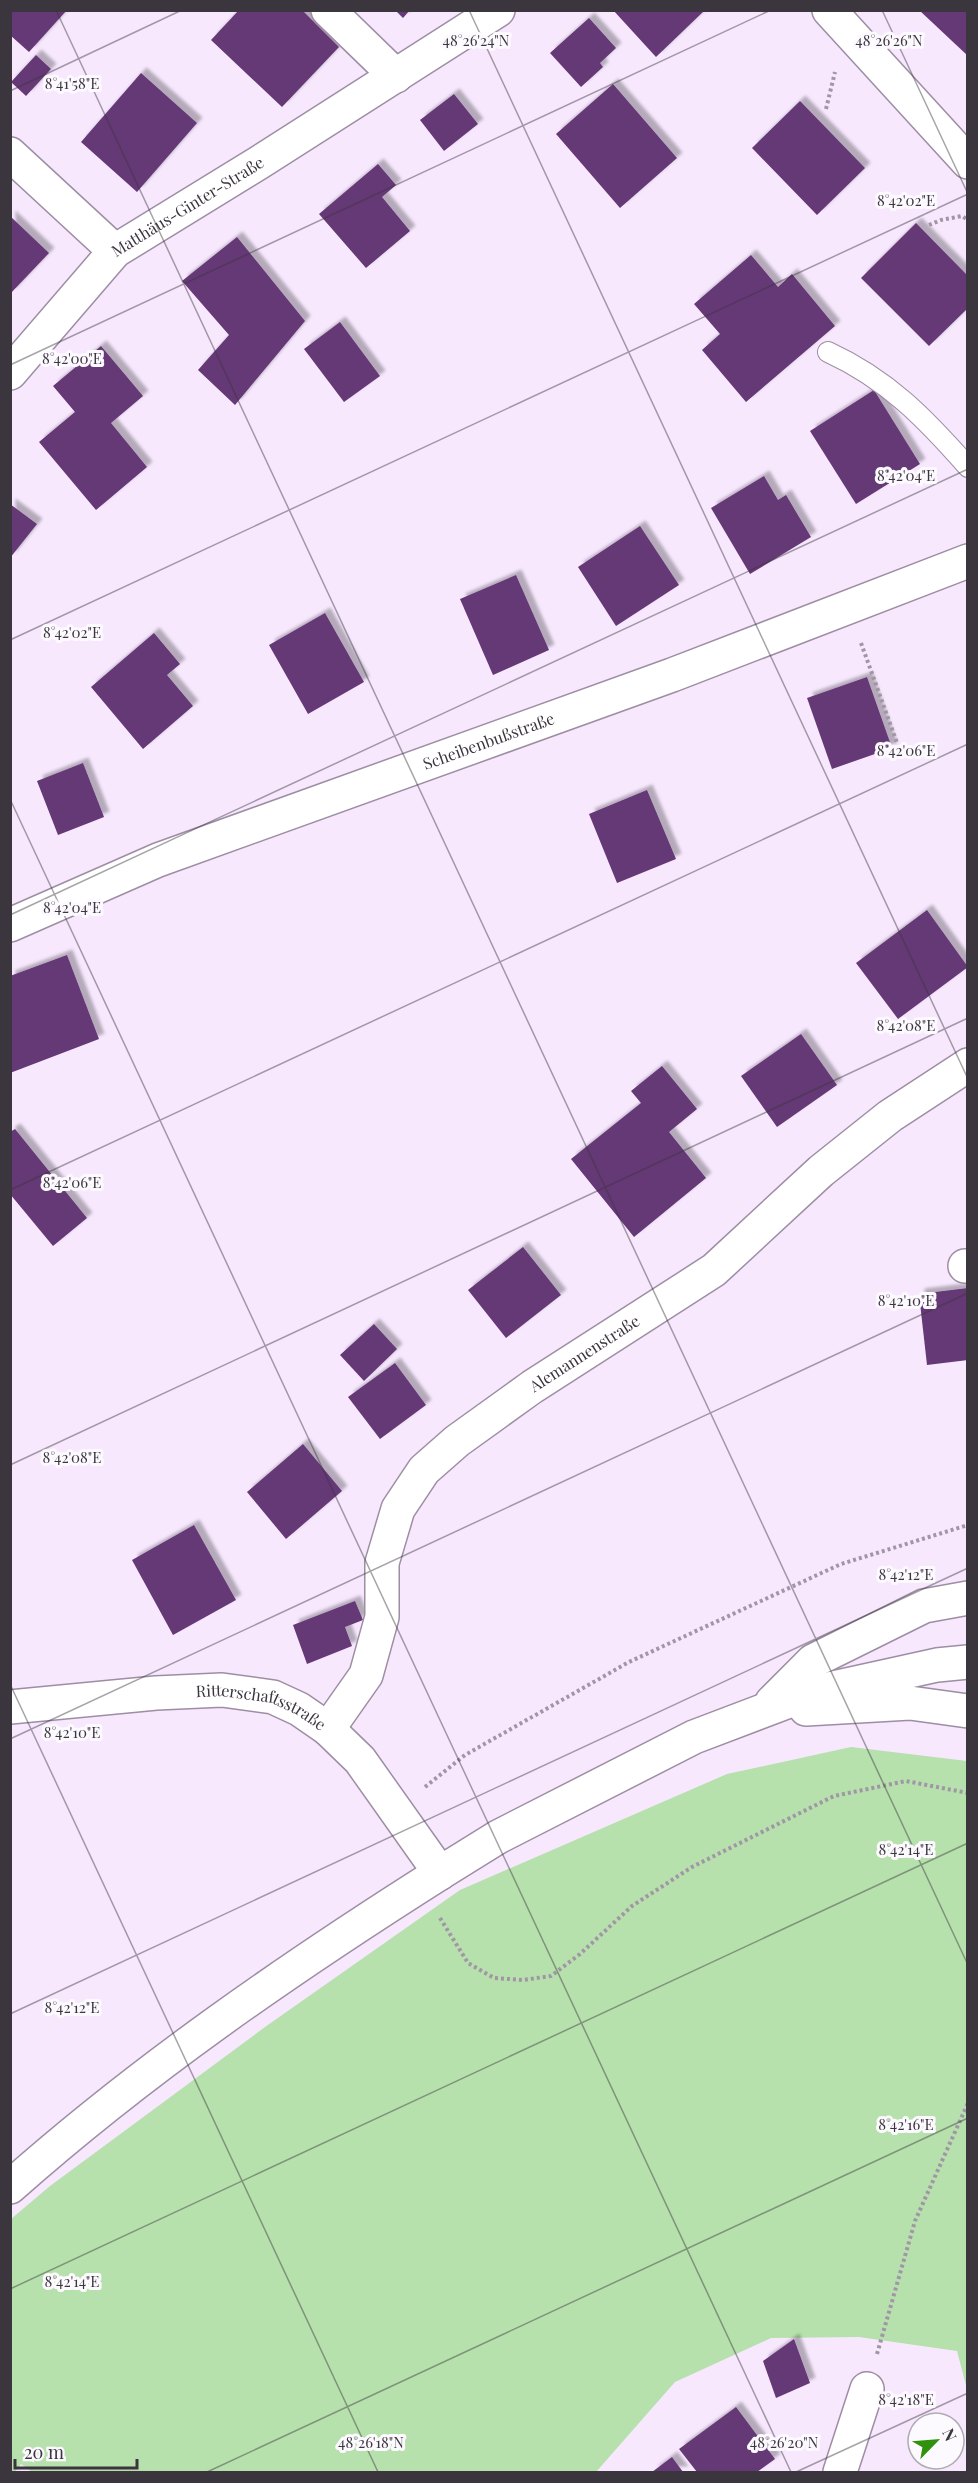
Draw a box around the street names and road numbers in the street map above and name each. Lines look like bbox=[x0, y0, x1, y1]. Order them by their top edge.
street label: Matthäus-Ginter-Straße bbox=[107, 151, 267, 261]
street label: Scheibenbußstraße bbox=[420, 707, 557, 774]
street label: Alemannenstraße bbox=[524, 1310, 643, 1397]
street label: Ritterschaftsstraße bbox=[195, 1679, 330, 1735]

